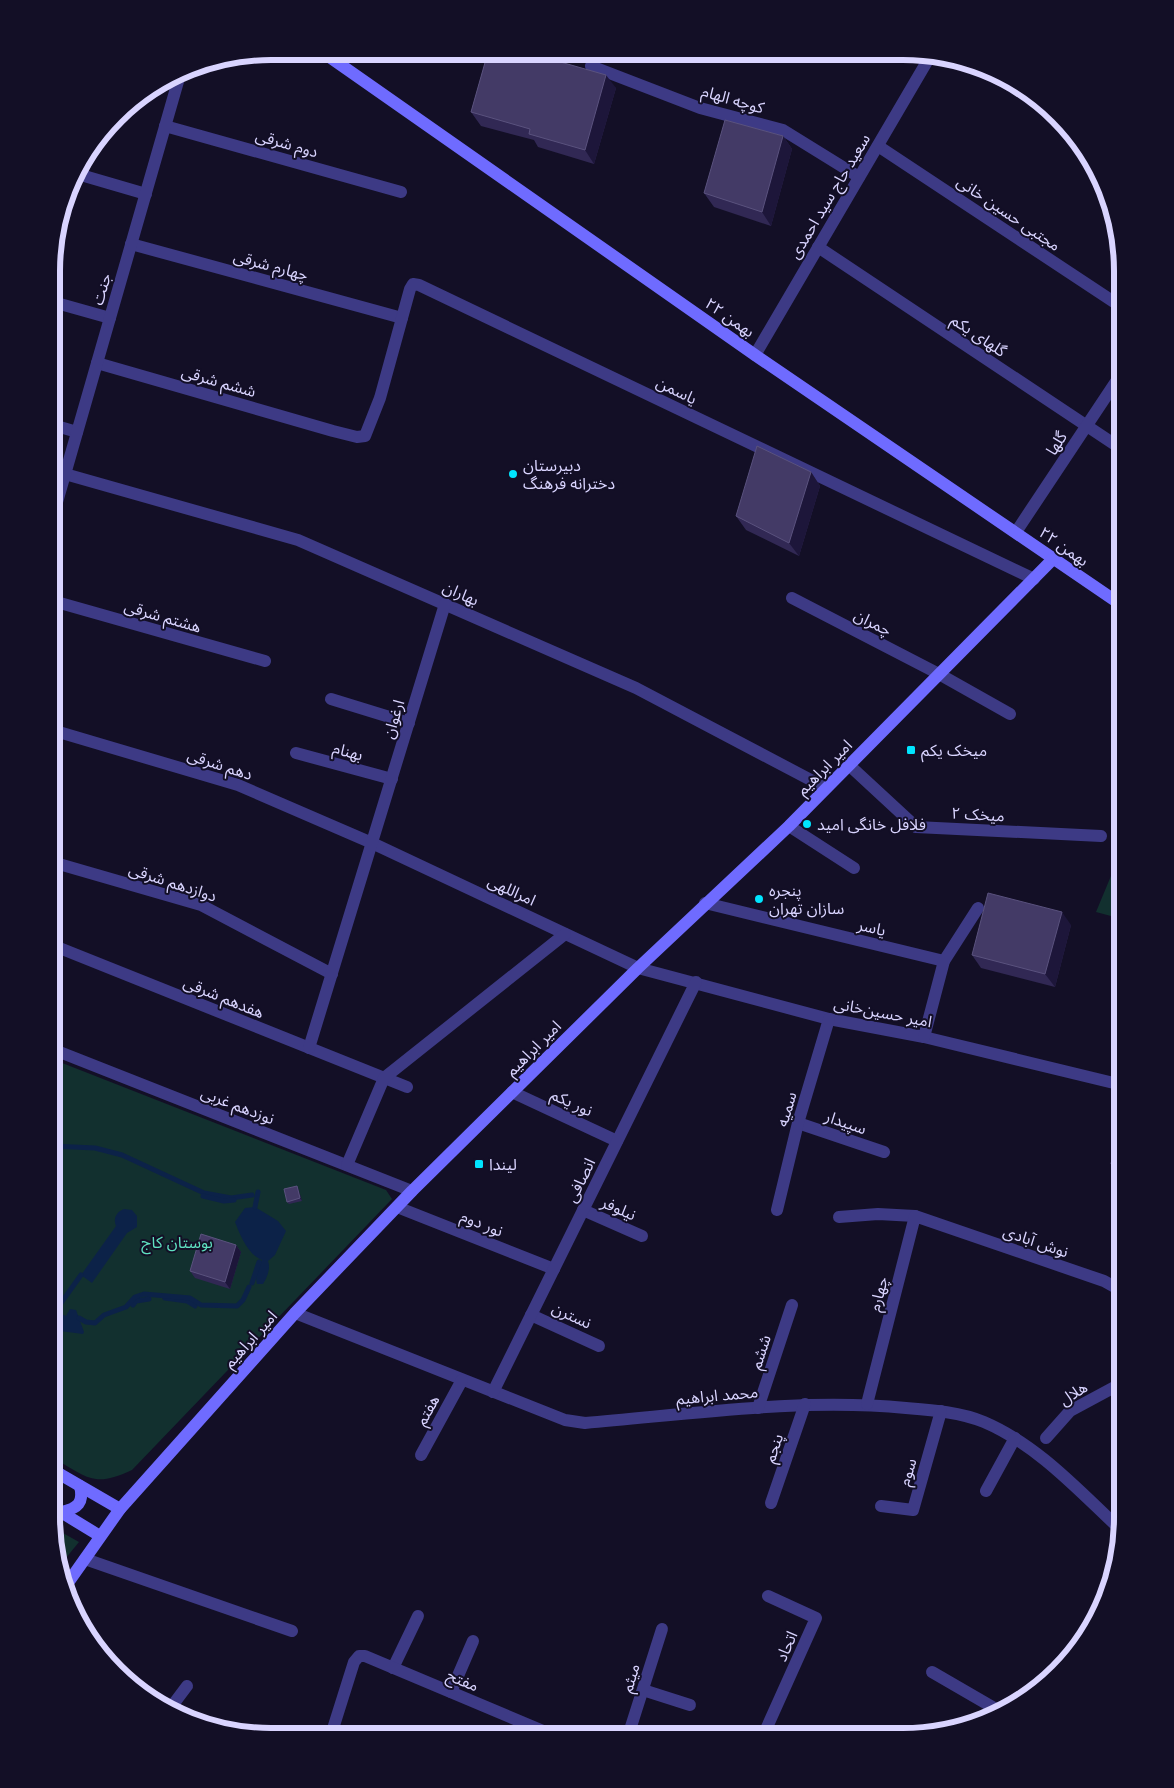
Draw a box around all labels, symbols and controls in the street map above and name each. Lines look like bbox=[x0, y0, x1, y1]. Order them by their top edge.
street label: کوچه الهام bbox=[699, 82, 767, 120]
street label: دوم شرقی bbox=[253, 126, 320, 164]
street label: سعید حاج سید احمدی bbox=[785, 130, 877, 264]
street label: مجتبی حسین خانی bbox=[953, 172, 1064, 256]
street label: چهارم شرقی bbox=[231, 246, 310, 287]
street label: جنت bbox=[88, 271, 116, 308]
street label: ۲۲ بهمن bbox=[701, 294, 758, 342]
street label: گلهای یکم bbox=[946, 310, 1010, 363]
street label: ششم شرقی bbox=[179, 362, 258, 404]
street label: یاسمن bbox=[653, 373, 700, 409]
street label: گلها bbox=[1042, 428, 1072, 459]
place label: دبیرستان دخترانه فرهنگ bbox=[523, 456, 615, 494]
marker: دبیرستان دخترانه فرهنگ bbox=[507, 468, 519, 480]
street label: ۲۲ بهمن bbox=[1035, 523, 1092, 571]
street label: بهاران bbox=[439, 577, 482, 611]
street label: هشتم شرقی bbox=[121, 596, 204, 639]
street label: چمران bbox=[850, 605, 895, 641]
street label: ارغوان bbox=[379, 697, 409, 741]
street label: امیر ابراهیم bbox=[793, 736, 858, 801]
street label: بهنام bbox=[330, 738, 365, 767]
place label: میخک یکم bbox=[921, 741, 987, 763]
marker: میخک یکم bbox=[905, 744, 917, 756]
street label: دهم شرقی bbox=[184, 745, 255, 787]
street label: میخک ۲ bbox=[951, 804, 1005, 826]
place label: فلافل خانگی امید bbox=[817, 815, 926, 835]
marker: فلافل خانگی امید bbox=[801, 818, 813, 830]
street label: دوازدهم شرقی bbox=[126, 859, 219, 908]
street label: امراللهی bbox=[484, 871, 539, 911]
place label: پنجره سازان تهران bbox=[769, 881, 844, 919]
marker: پنجره سازان تهران bbox=[753, 893, 765, 905]
street label: یاسر bbox=[855, 915, 888, 941]
street label: هفدهم شرقی bbox=[180, 973, 267, 1025]
street label: امیر حسین‌خانی bbox=[832, 994, 934, 1032]
street label: امیر ابراهیم bbox=[502, 1017, 567, 1082]
street label: نوزدهم غربی bbox=[197, 1083, 277, 1131]
street label: نور یکم bbox=[547, 1085, 596, 1123]
street label: سمیه bbox=[772, 1089, 801, 1129]
street label: سپیدار bbox=[821, 1106, 869, 1139]
place label: لیندا bbox=[489, 1155, 517, 1175]
street label: انصافی bbox=[562, 1155, 600, 1206]
marker: لیندا bbox=[473, 1158, 485, 1170]
street label: نیلوفر bbox=[597, 1192, 639, 1225]
street label: نور دوم bbox=[457, 1206, 506, 1243]
street label: نوش آبادی bbox=[1000, 1221, 1071, 1262]
park label: بوستان کاج bbox=[141, 1233, 213, 1255]
street label: چهارم bbox=[865, 1275, 895, 1314]
street label: نسترن bbox=[549, 1298, 594, 1334]
street label: امیر ابراهیم bbox=[220, 1307, 283, 1374]
street label: ششم bbox=[746, 1333, 778, 1373]
street label: هلال bbox=[1056, 1377, 1092, 1410]
street label: محمد ابراهیم bbox=[675, 1382, 759, 1412]
street label: هفتم bbox=[411, 1392, 446, 1430]
street label: پنجم bbox=[760, 1431, 790, 1466]
street label: سوم bbox=[895, 1456, 923, 1489]
street label: اتحاد bbox=[771, 1628, 802, 1665]
street label: میثم bbox=[617, 1661, 647, 1696]
street label: مفتح bbox=[443, 1665, 482, 1698]

